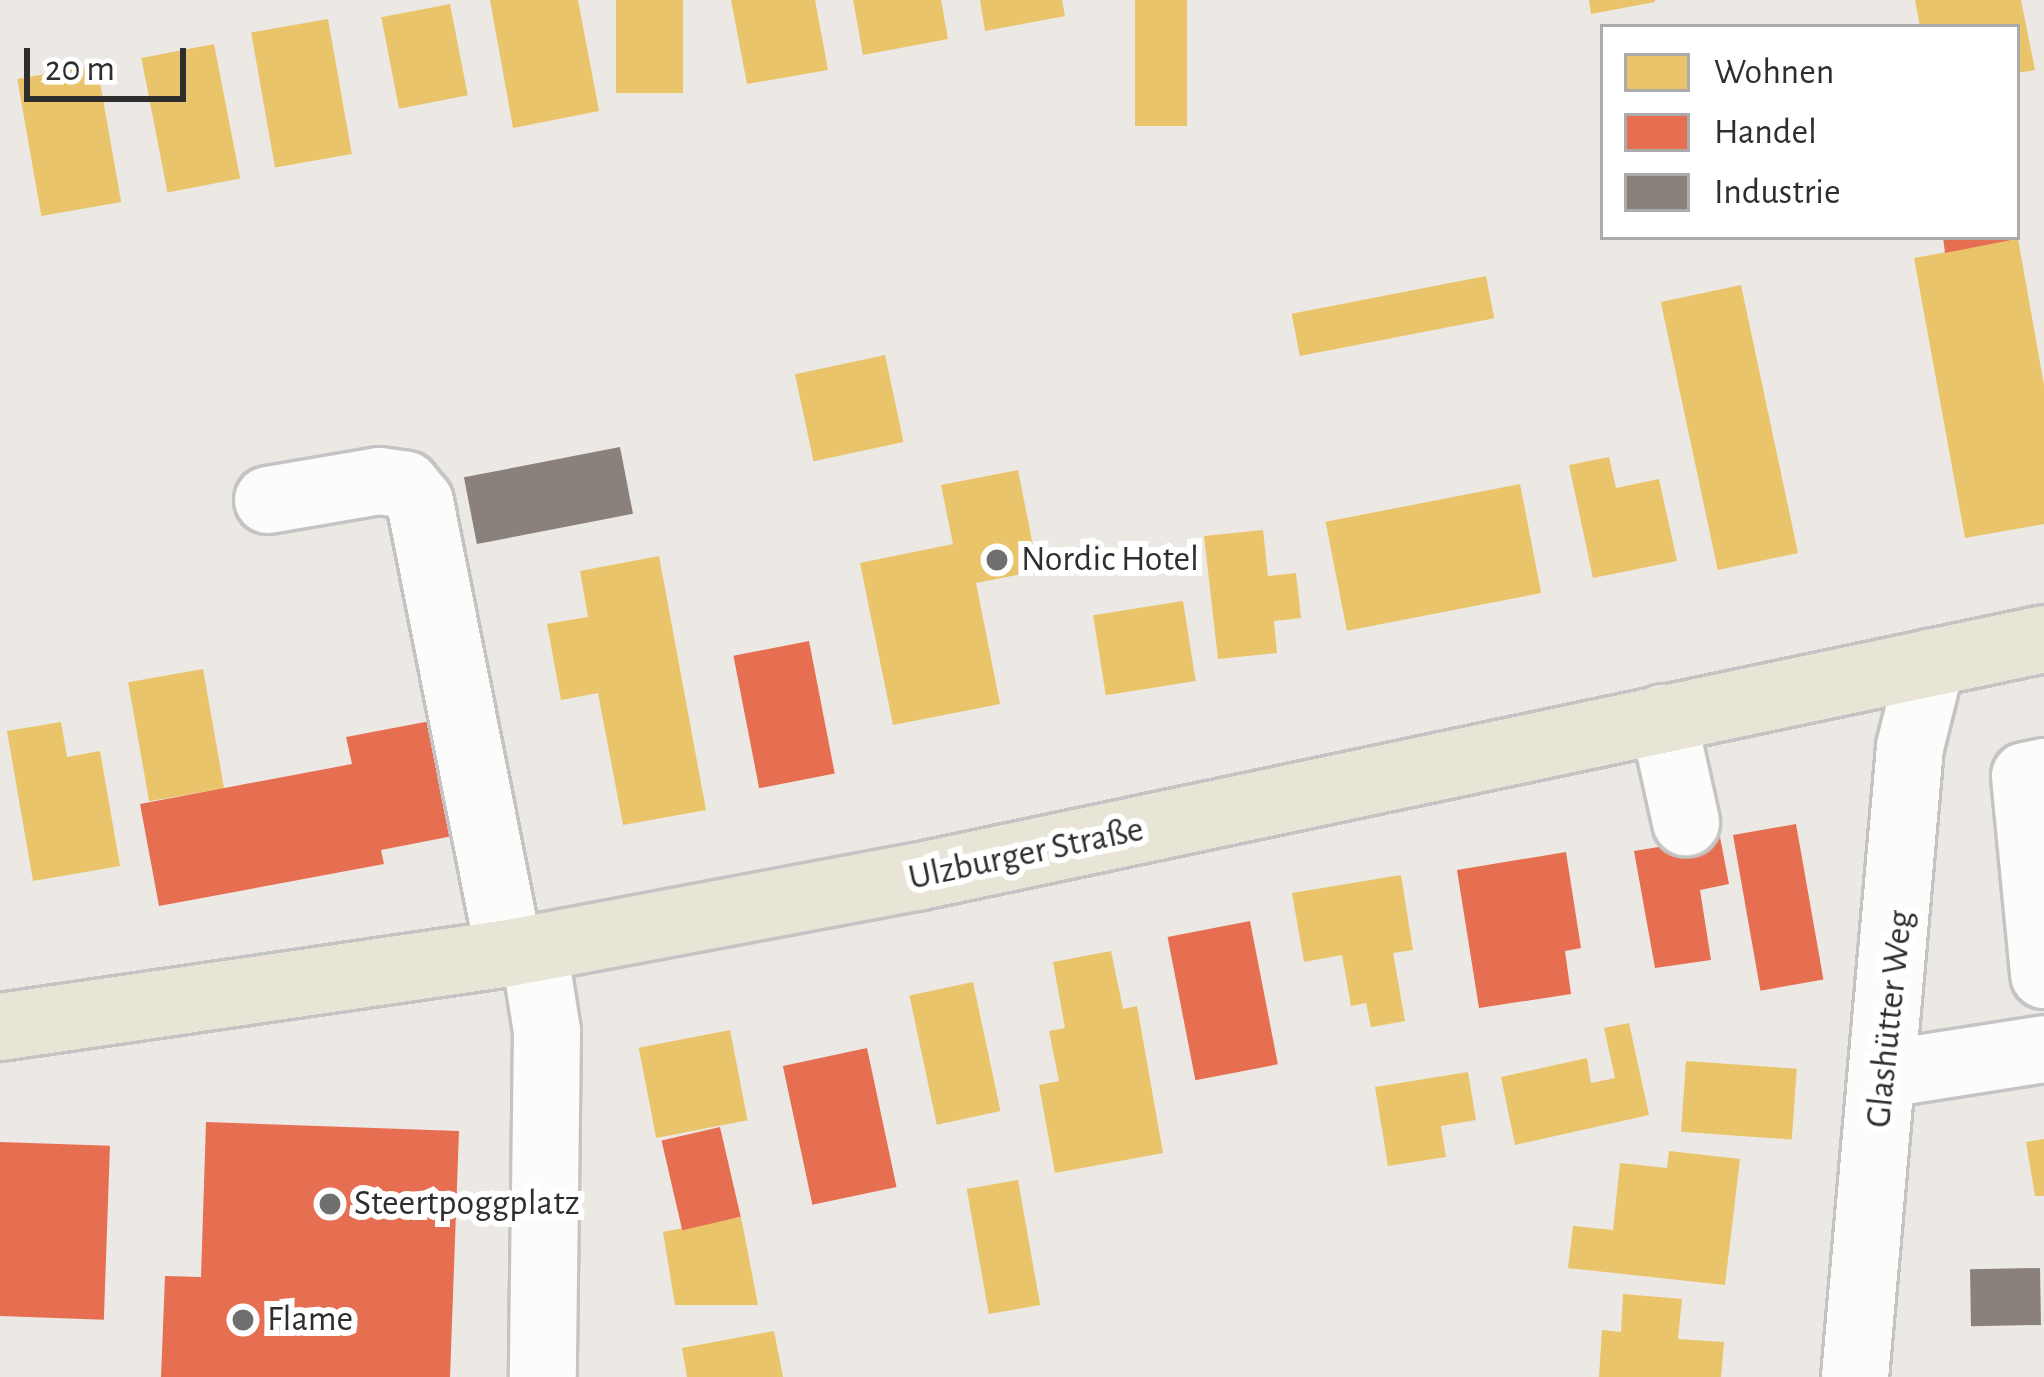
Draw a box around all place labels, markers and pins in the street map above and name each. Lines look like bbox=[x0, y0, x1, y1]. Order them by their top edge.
place label: Nordic Hotel bbox=[1021, 538, 1199, 582]
marker: Nordic Hotel bbox=[984, 547, 1010, 573]
place label: Steertpoggplatz bbox=[354, 1182, 580, 1226]
marker: Steertpoggplatz bbox=[317, 1191, 343, 1217]
place label: Flame bbox=[267, 1298, 353, 1342]
marker: Flame bbox=[230, 1307, 256, 1333]

